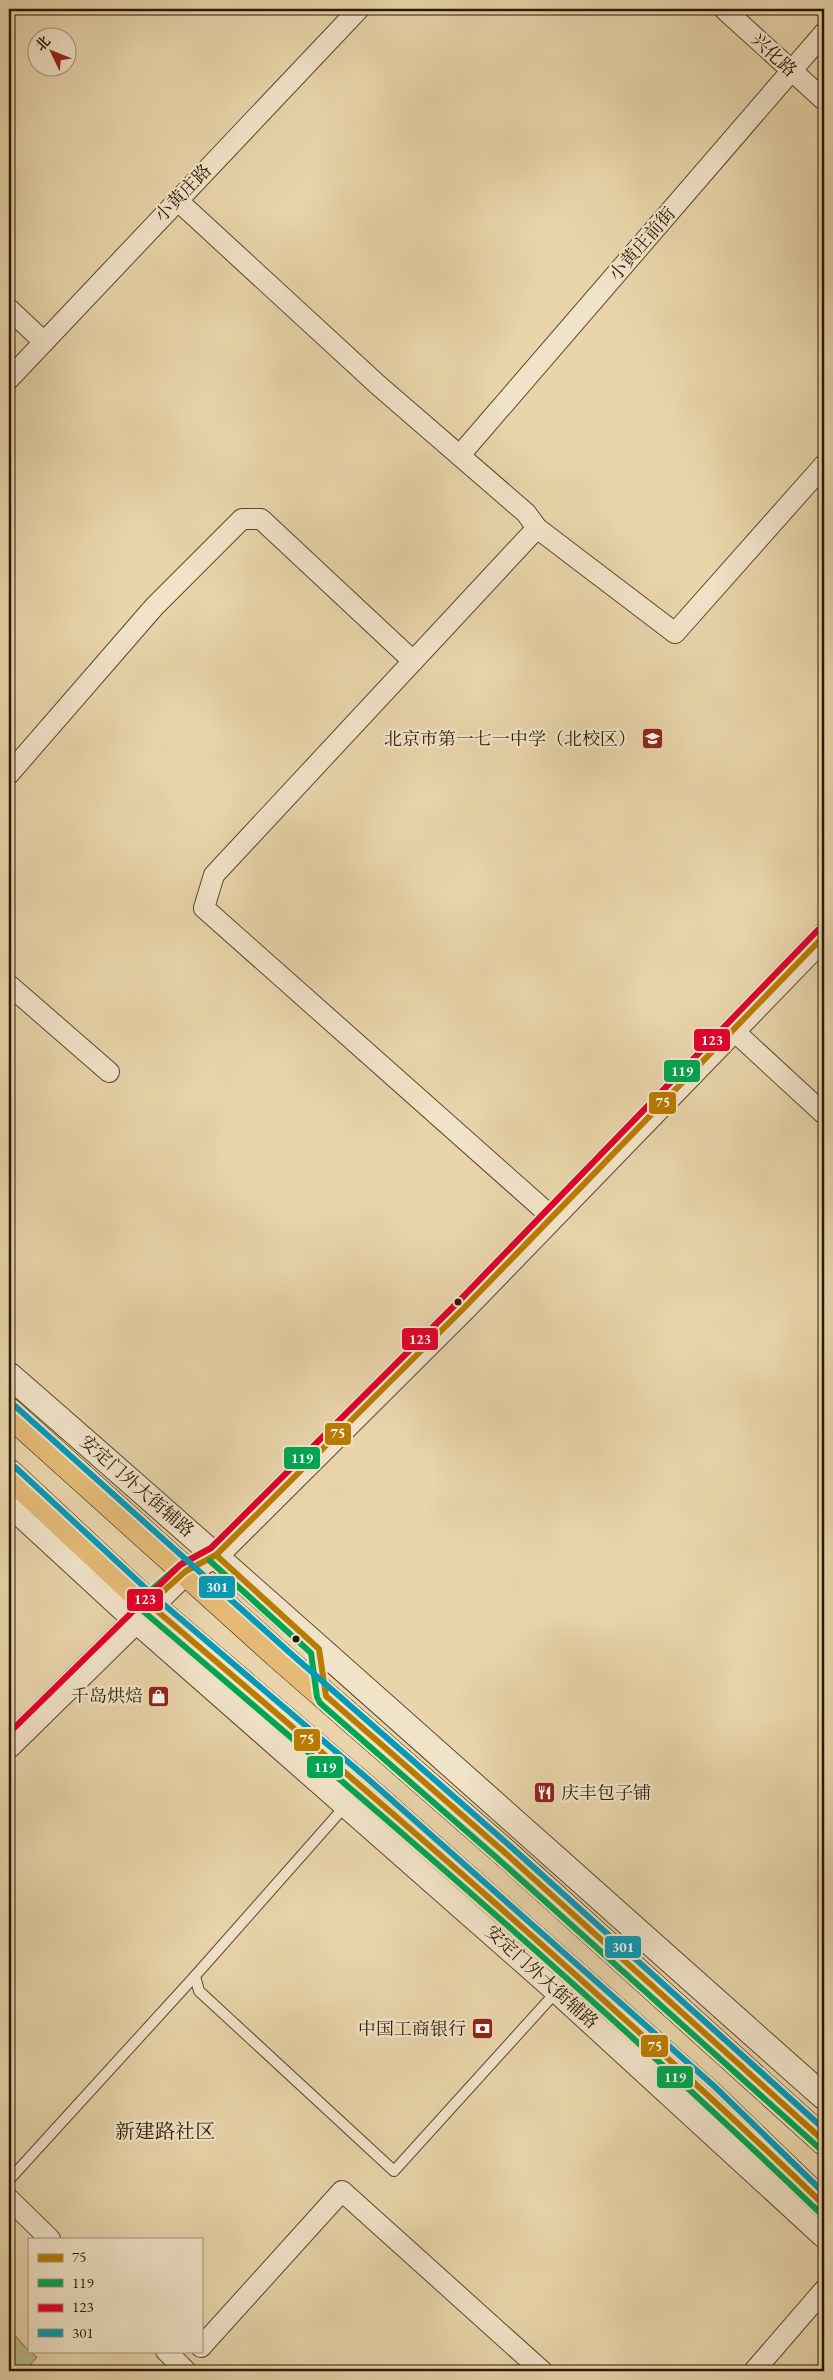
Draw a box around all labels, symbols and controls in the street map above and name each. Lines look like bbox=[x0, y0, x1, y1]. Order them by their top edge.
north arrow bbox=[28, 28, 78, 78]
street label: 兴化路 bbox=[747, 28, 802, 81]
text: 北 bbox=[31, 32, 54, 54]
street label: 小黄庄路 bbox=[149, 159, 216, 227]
street label: 小黄庄前街 bbox=[603, 202, 680, 285]
place label: 北京市第一七一中学（北校区） bbox=[384, 727, 636, 750]
school or university icon: 北京市第一七一中学（北校区） bbox=[640, 727, 664, 751]
line badge: 123 bbox=[693, 1028, 731, 1052]
text: 123 bbox=[701, 1031, 723, 1049]
line badge: 119 bbox=[663, 1059, 701, 1083]
text: 119 bbox=[671, 1062, 694, 1080]
line badge: 75 bbox=[648, 1091, 677, 1115]
text: 75 bbox=[656, 1093, 670, 1111]
unlabelled marker bbox=[453, 1297, 463, 1307]
line badge: 123 bbox=[401, 1327, 439, 1351]
text: 123 bbox=[409, 1330, 431, 1348]
line badge: 75 bbox=[324, 1422, 352, 1446]
text: 75 bbox=[331, 1424, 345, 1442]
street label: 安定门外大街辅路 bbox=[75, 1430, 199, 1542]
line badge: 119 bbox=[283, 1446, 321, 1470]
text: 119 bbox=[291, 1449, 314, 1467]
line badge: 301 bbox=[198, 1575, 236, 1599]
text: 301 bbox=[206, 1578, 228, 1596]
line badge: 123 bbox=[126, 1588, 164, 1612]
text: 123 bbox=[134, 1590, 156, 1608]
unlabelled marker bbox=[291, 1634, 301, 1644]
place label: 千岛烘焙 bbox=[71, 1684, 143, 1707]
shop icon: 千岛烘焙 bbox=[147, 1684, 171, 1708]
line badge: 75 bbox=[293, 1728, 321, 1752]
text: 75 bbox=[300, 1730, 314, 1748]
line badge: 119 bbox=[306, 1755, 344, 1779]
text: 119 bbox=[314, 1758, 337, 1776]
restaurant icon: 庆丰包子铺 bbox=[533, 1781, 557, 1805]
place label: 庆丰包子铺 bbox=[561, 1781, 651, 1804]
street label: 安定门外大街辅路 bbox=[481, 1920, 604, 2033]
line badge: 301 bbox=[604, 1935, 642, 1959]
text: 301 bbox=[612, 1938, 634, 1956]
place label: 中国工商银行 bbox=[358, 2017, 466, 2040]
bank icon: 中国工商银行 bbox=[470, 2017, 494, 2041]
line badge: 75 bbox=[640, 2034, 669, 2058]
text: 75 bbox=[648, 2037, 662, 2055]
line badge: 119 bbox=[656, 2065, 694, 2089]
text: 119 bbox=[664, 2068, 687, 2086]
district label: 新建路社区 bbox=[115, 2118, 215, 2144]
legend bbox=[28, 2238, 202, 2352]
text: 75 bbox=[72, 2247, 86, 2266]
text: 119 bbox=[72, 2273, 94, 2292]
text: 123 bbox=[72, 2297, 94, 2316]
text: 301 bbox=[72, 2323, 94, 2342]

